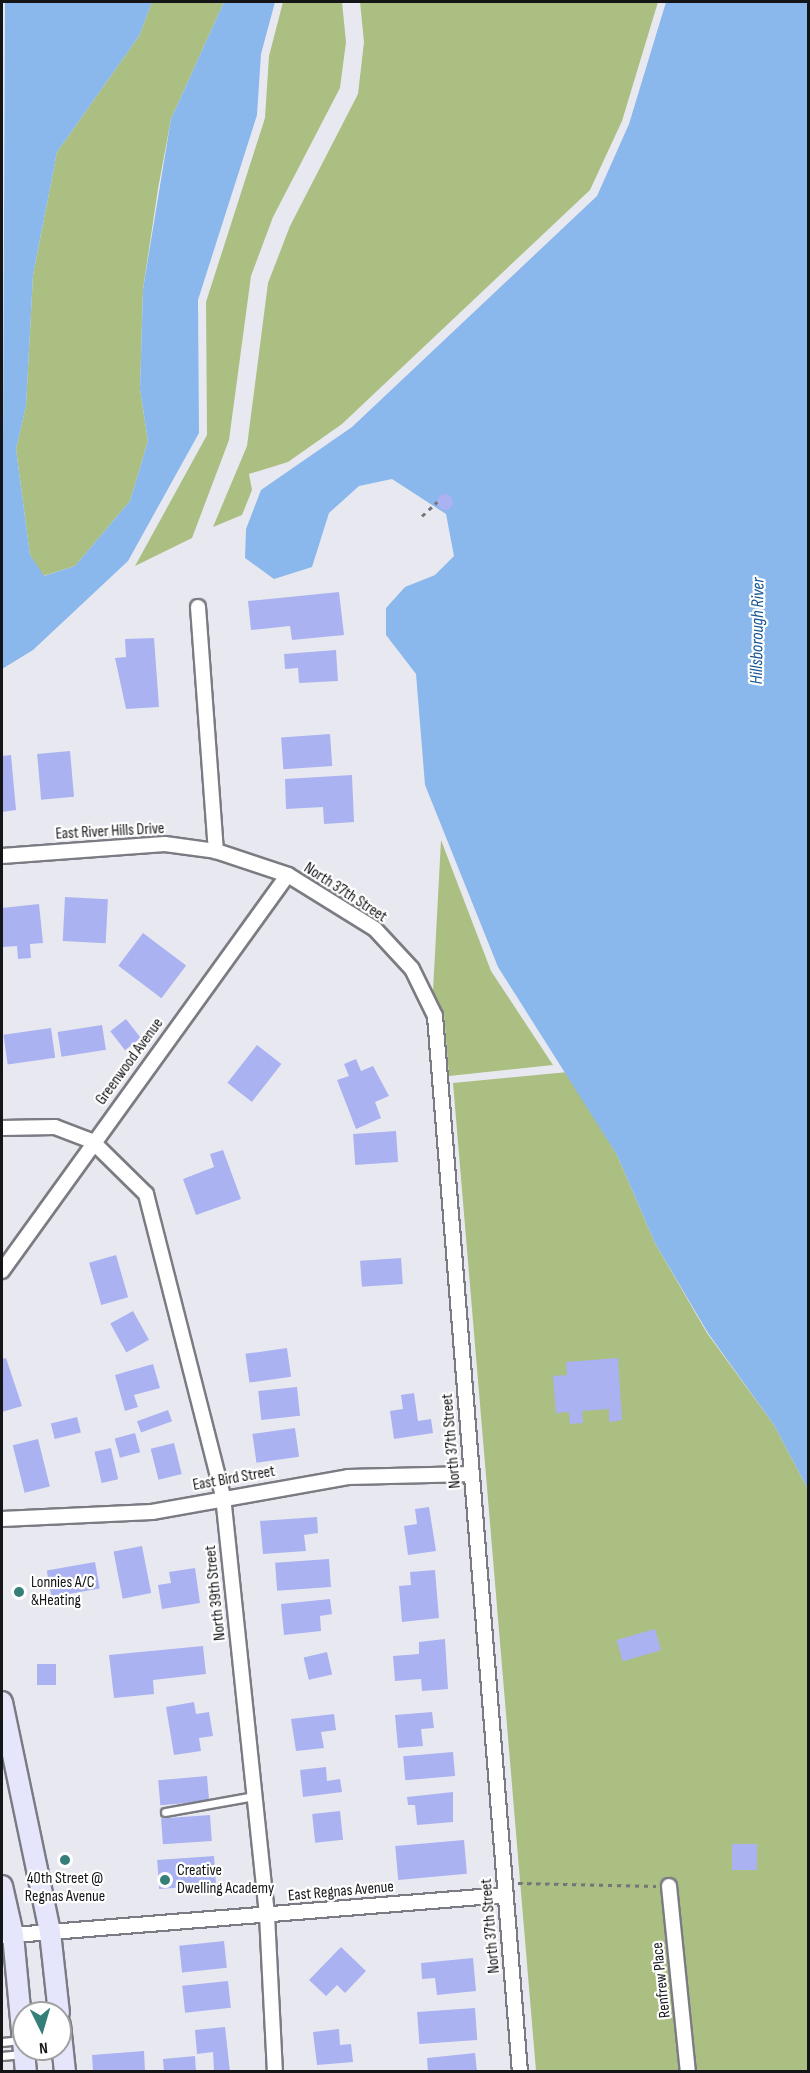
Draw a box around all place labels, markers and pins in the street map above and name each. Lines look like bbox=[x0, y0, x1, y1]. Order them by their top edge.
place label: Lonnies A/C &Heating bbox=[31, 1573, 95, 1611]
marker: Lonnies A/C &Heating bbox=[12, 1585, 26, 1599]
marker: 40th Street @ Regnas Avenue bbox=[58, 1853, 72, 1867]
place label: Creative Dwelling Academy bbox=[177, 1861, 274, 1899]
place label: 40th Street @ Regnas Avenue bbox=[25, 1869, 105, 1907]
marker: Creative Dwelling Academy bbox=[158, 1873, 172, 1887]

